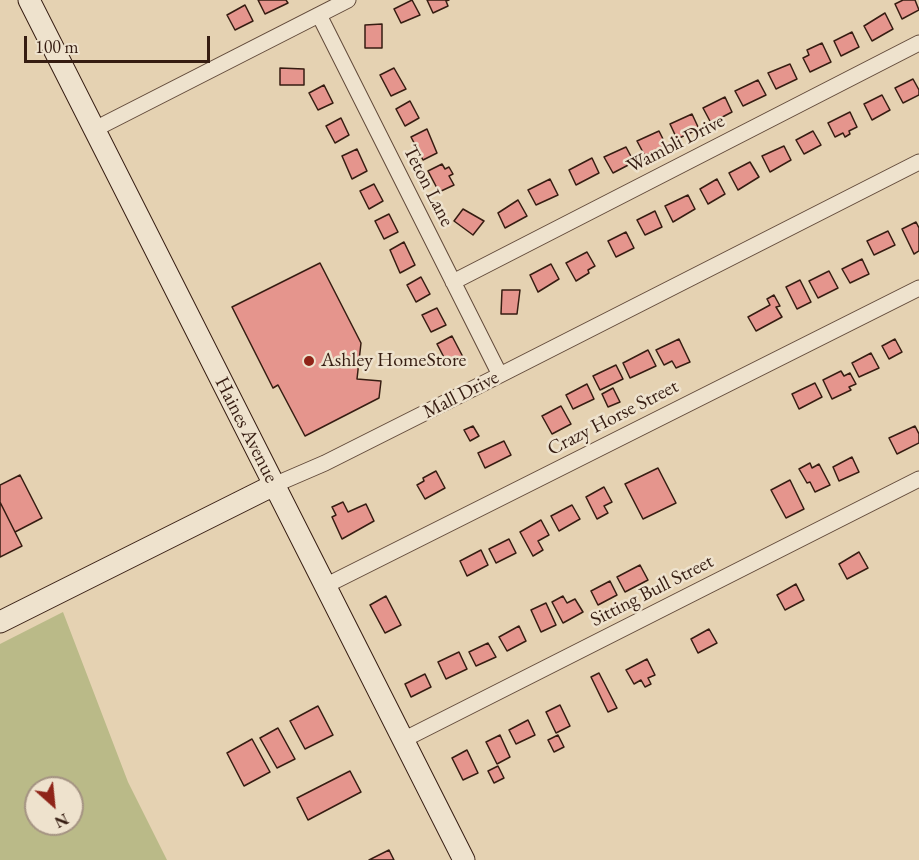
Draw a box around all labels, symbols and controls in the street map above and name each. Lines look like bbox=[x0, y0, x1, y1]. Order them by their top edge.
scale bar bbox=[27, 24, 213, 62]
text: 100 m bbox=[35, 35, 79, 58]
street label: Wambli Drive bbox=[623, 109, 729, 179]
street label: Teton Lane bbox=[397, 141, 459, 231]
place label: Ashley HomeStore bbox=[321, 349, 466, 373]
marker: Ashley HomeStore bbox=[302, 354, 316, 368]
street label: Mall Drive bbox=[419, 366, 503, 424]
street label: Haines Avenue bbox=[209, 373, 283, 487]
street label: Crazy Horse Street bbox=[544, 375, 682, 461]
street label: Sitting Bull Street bbox=[587, 550, 717, 632]
north arrow bbox=[24, 776, 84, 836]
text: N bbox=[51, 808, 72, 833]

